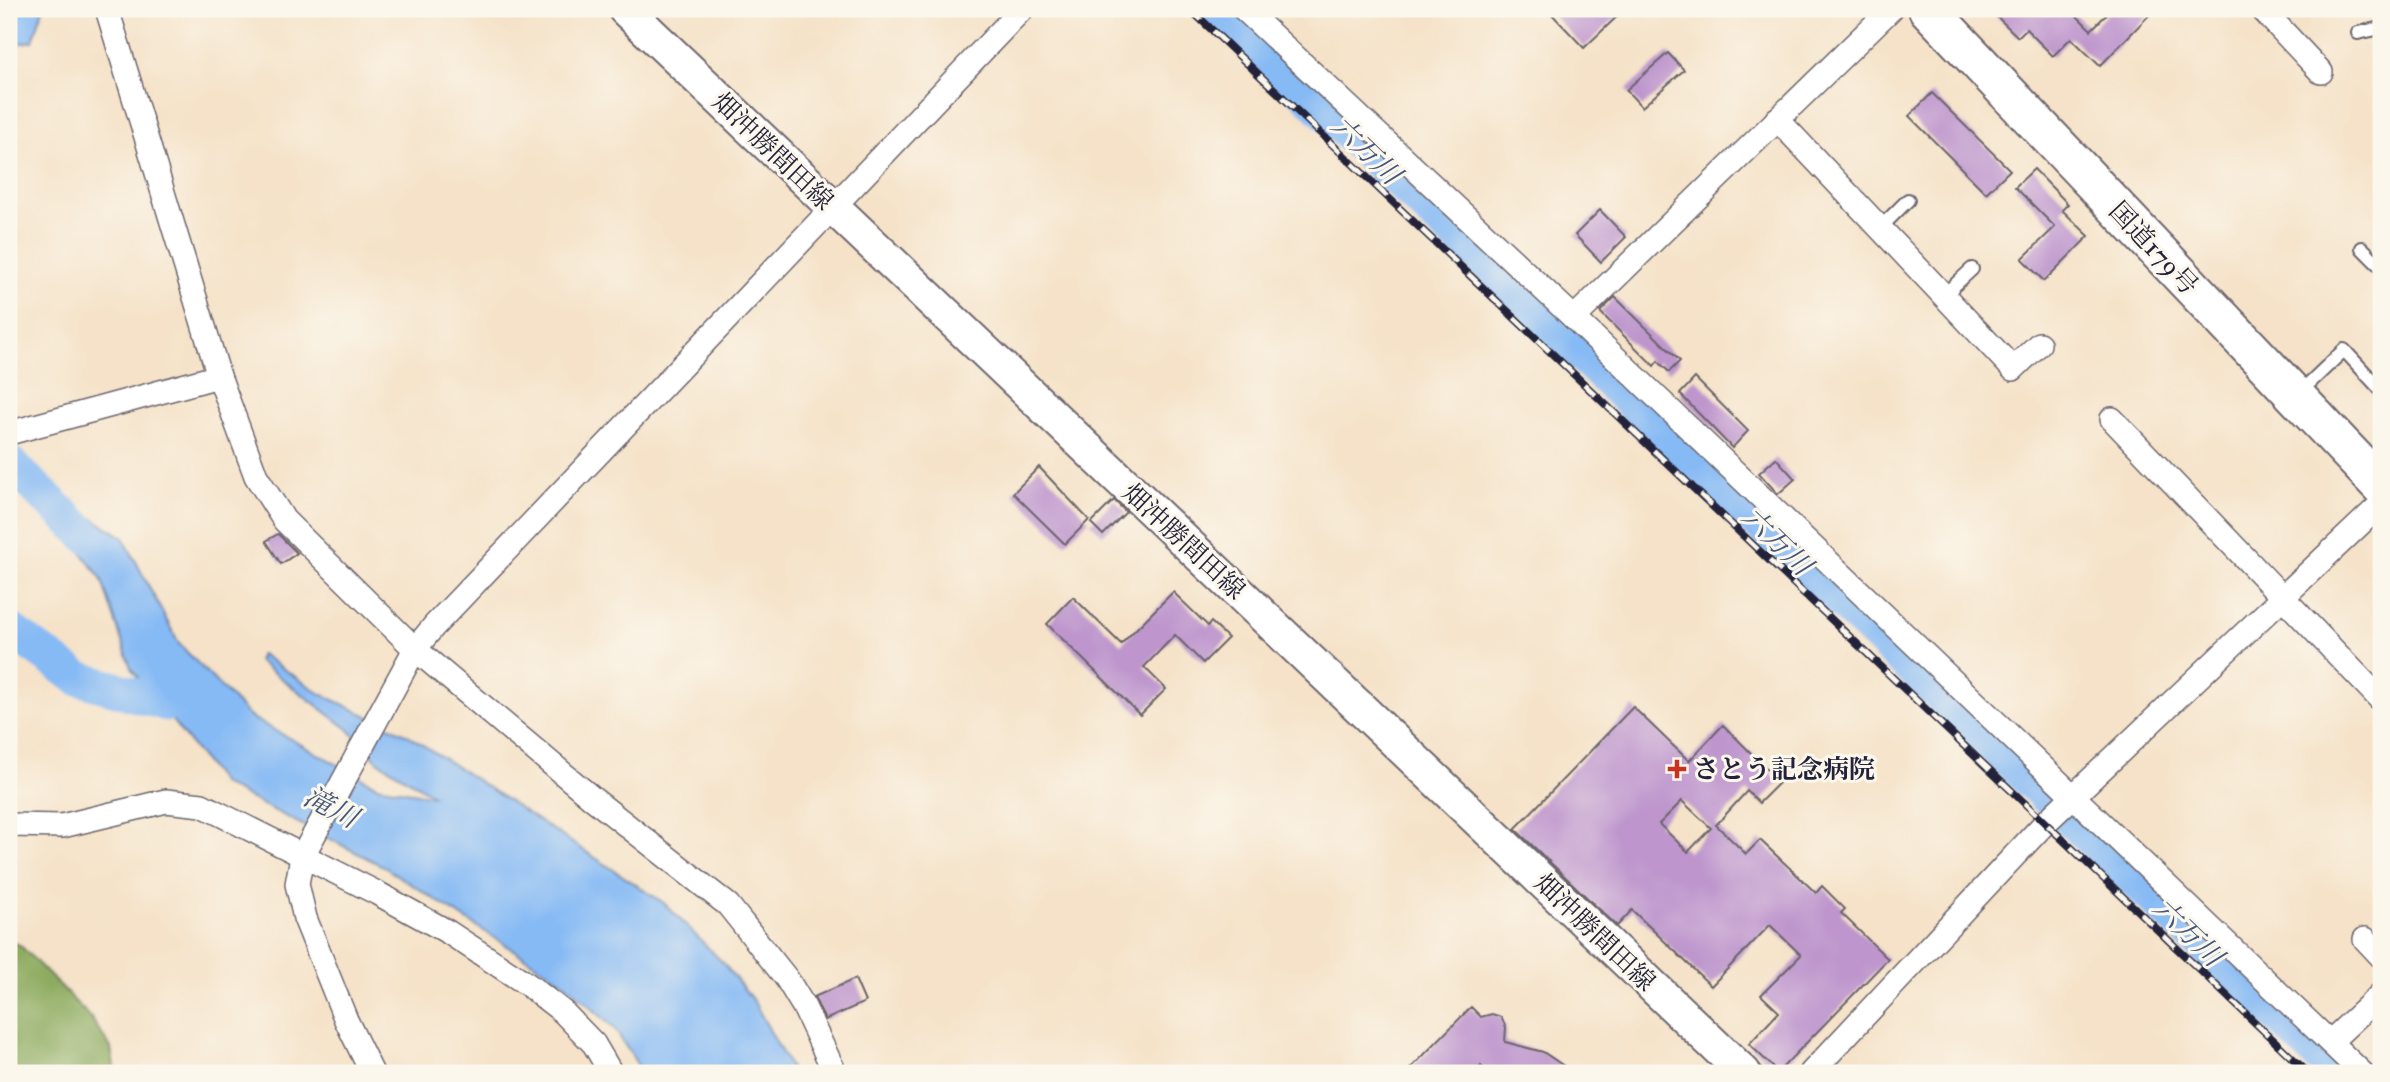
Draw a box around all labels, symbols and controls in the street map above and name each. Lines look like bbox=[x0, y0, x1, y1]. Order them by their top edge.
street label: 畑沖勝間田線 bbox=[706, 85, 840, 217]
water label: 六万川 bbox=[1324, 108, 1411, 194]
street label: 国道179号 bbox=[2103, 195, 2205, 301]
street label: 畑沖勝間田線 bbox=[1116, 476, 1252, 606]
water label: 六万川 bbox=[1735, 499, 1822, 585]
place label: さとう記念病院 bbox=[1693, 753, 1875, 785]
marker: さとう記念病院 bbox=[1667, 759, 1687, 779]
water label: 滝川 bbox=[298, 779, 367, 837]
street label: 畑沖勝間田線 bbox=[1528, 866, 1662, 998]
water label: 六万川 bbox=[2146, 890, 2233, 976]

